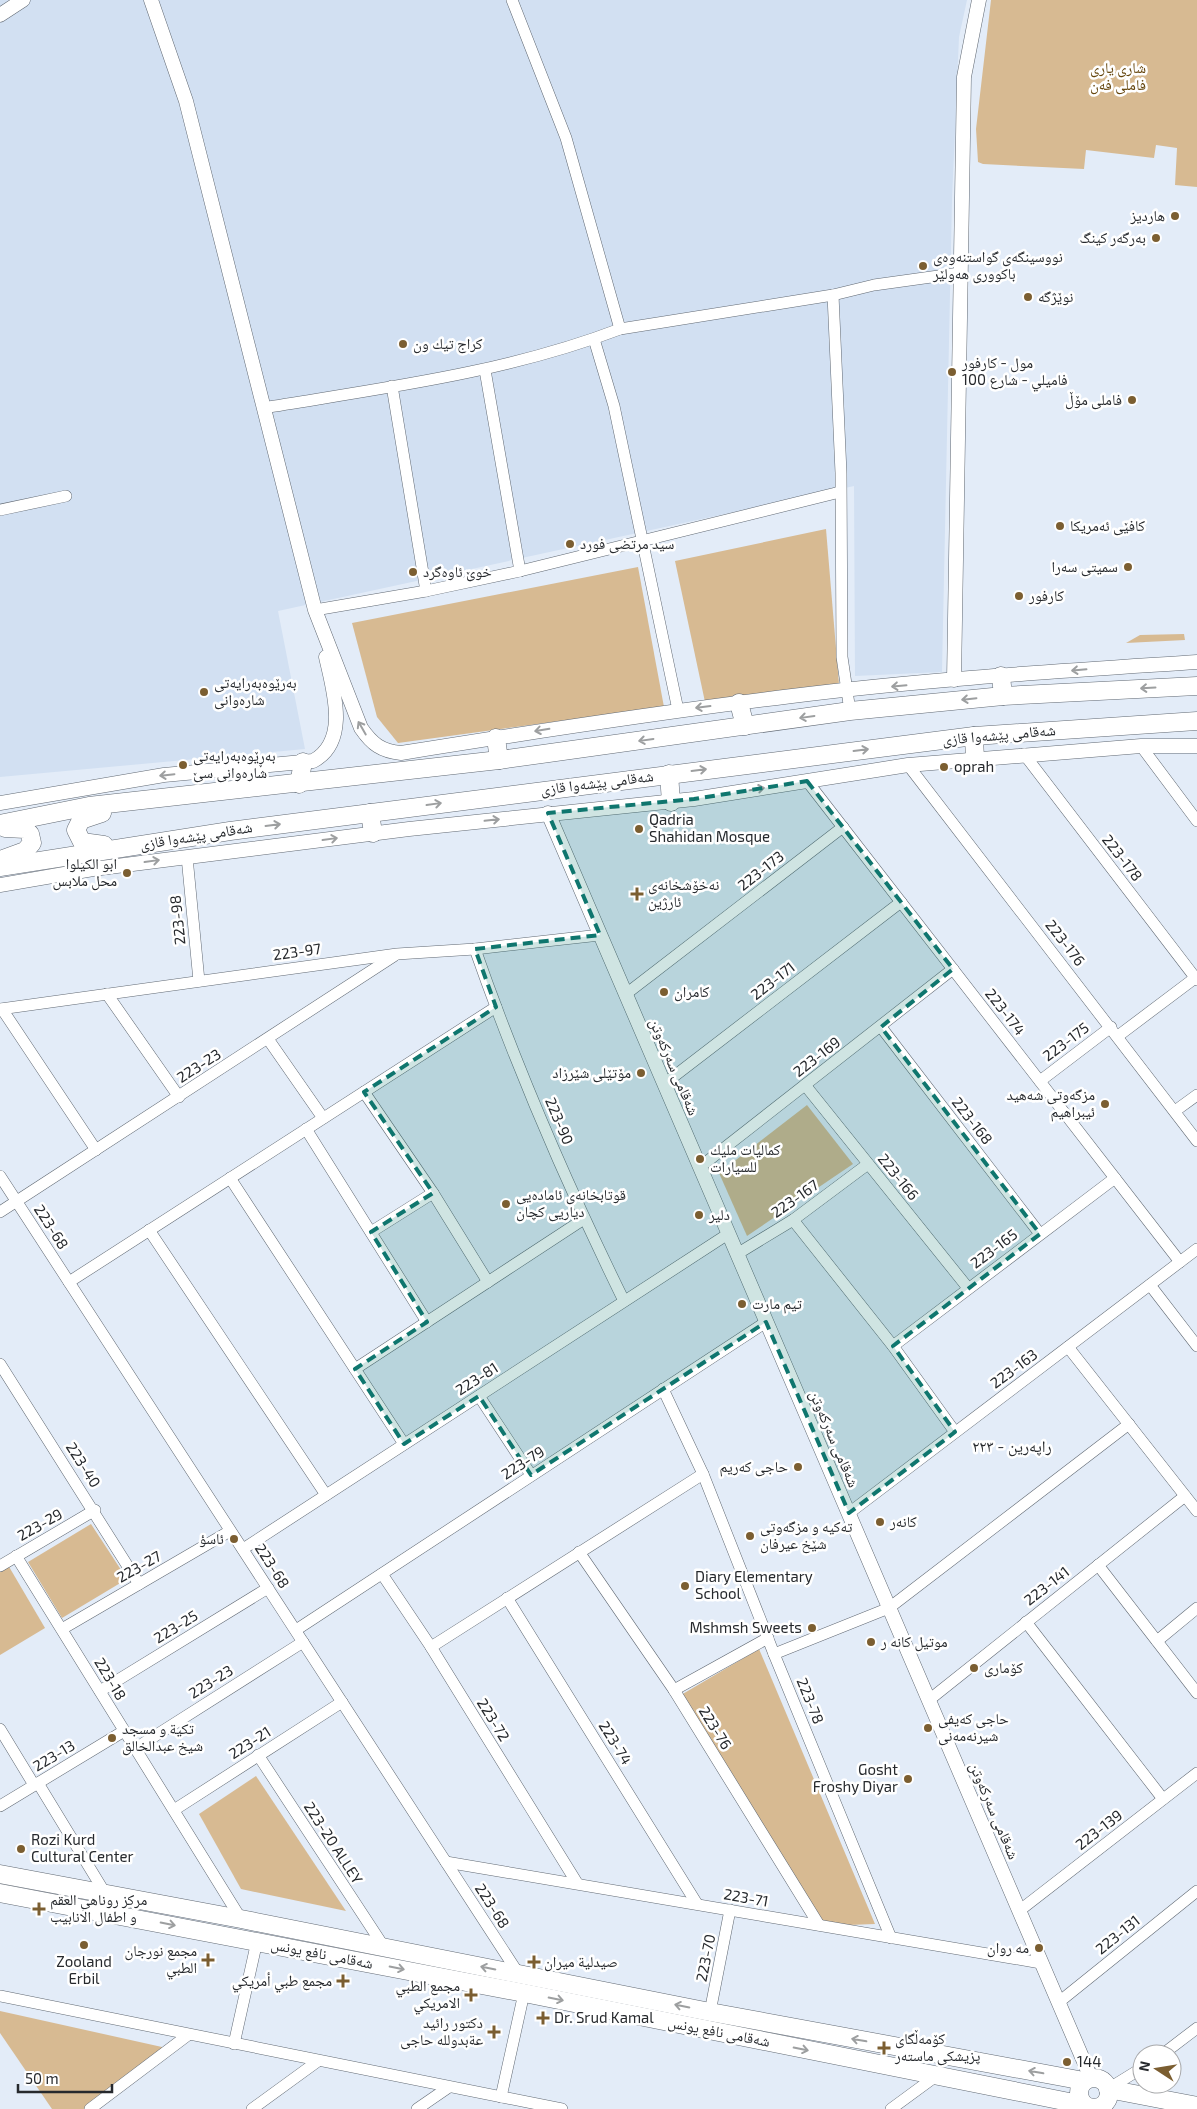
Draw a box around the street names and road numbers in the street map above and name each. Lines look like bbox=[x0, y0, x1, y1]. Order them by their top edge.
street label: شەقامی پێشەوا قازی bbox=[942, 720, 1057, 750]
street label: شەقامی پێشەوا قازی bbox=[539, 766, 655, 800]
street label: شەقامی پێشەوا قازی bbox=[138, 817, 254, 855]
street label: 223-178 bbox=[1099, 830, 1147, 884]
street label: 223-173 bbox=[734, 847, 787, 894]
street label: 223-98 bbox=[165, 894, 189, 946]
street label: 223-176 bbox=[1042, 916, 1089, 969]
street label: 223-97 bbox=[272, 939, 322, 963]
street label: 223-171 bbox=[747, 957, 798, 1003]
street label: 223-174 bbox=[982, 984, 1030, 1038]
street label: شەقامی سەرکەوتن bbox=[645, 1015, 703, 1119]
street label: 223-175 bbox=[1039, 1018, 1092, 1064]
street label: 223-169 bbox=[789, 1032, 843, 1080]
street label: 223-23 bbox=[173, 1044, 224, 1086]
street label: 223-168 bbox=[949, 1093, 997, 1148]
street label: 223-90 bbox=[542, 1094, 578, 1147]
street label: 223-166 bbox=[875, 1149, 923, 1203]
street label: 223-167 bbox=[767, 1175, 822, 1221]
street label: 223-68 bbox=[31, 1201, 73, 1252]
street label: 223-165 bbox=[966, 1225, 1020, 1272]
street label: 223-163 bbox=[986, 1345, 1041, 1392]
street label: 223-81 bbox=[452, 1358, 501, 1399]
street label: شەقامی سەرکەوتن bbox=[805, 1387, 863, 1491]
street label: 223-40 bbox=[63, 1438, 105, 1490]
street label: 223-79 bbox=[498, 1442, 547, 1483]
street label: 223-29 bbox=[14, 1504, 65, 1544]
street label: 223-68 bbox=[252, 1540, 294, 1591]
street label: 223-27 bbox=[113, 1546, 164, 1586]
street label: 223-141 bbox=[1020, 1562, 1073, 1609]
street label: 223-25 bbox=[150, 1606, 201, 1647]
street label: 223-18 bbox=[91, 1654, 131, 1703]
street label: 223-23 bbox=[185, 1661, 236, 1702]
street label: 223-78 bbox=[794, 1675, 828, 1726]
street label: 223-72 bbox=[474, 1695, 514, 1744]
street label: 223-76 bbox=[696, 1703, 736, 1752]
street label: 223-74 bbox=[595, 1717, 636, 1768]
street label: 223-21 bbox=[225, 1722, 274, 1762]
street label: 223-13 bbox=[29, 1736, 78, 1775]
street label: شەقامی سەرکەوتن bbox=[965, 1759, 1023, 1863]
street label: 223-20 ALLEY bbox=[301, 1798, 367, 1887]
street label: 223-139 bbox=[1071, 1805, 1125, 1853]
street label: 223-68 bbox=[472, 1880, 514, 1931]
street label: 223-71 bbox=[722, 1884, 770, 1910]
street label: 223-131 bbox=[1092, 1911, 1143, 1958]
street label: 223-70 bbox=[692, 1933, 718, 1983]
street label: شەقامی نافع یونس bbox=[269, 1934, 375, 1974]
street label: شەقامی نافع یونس bbox=[666, 2012, 772, 2052]

